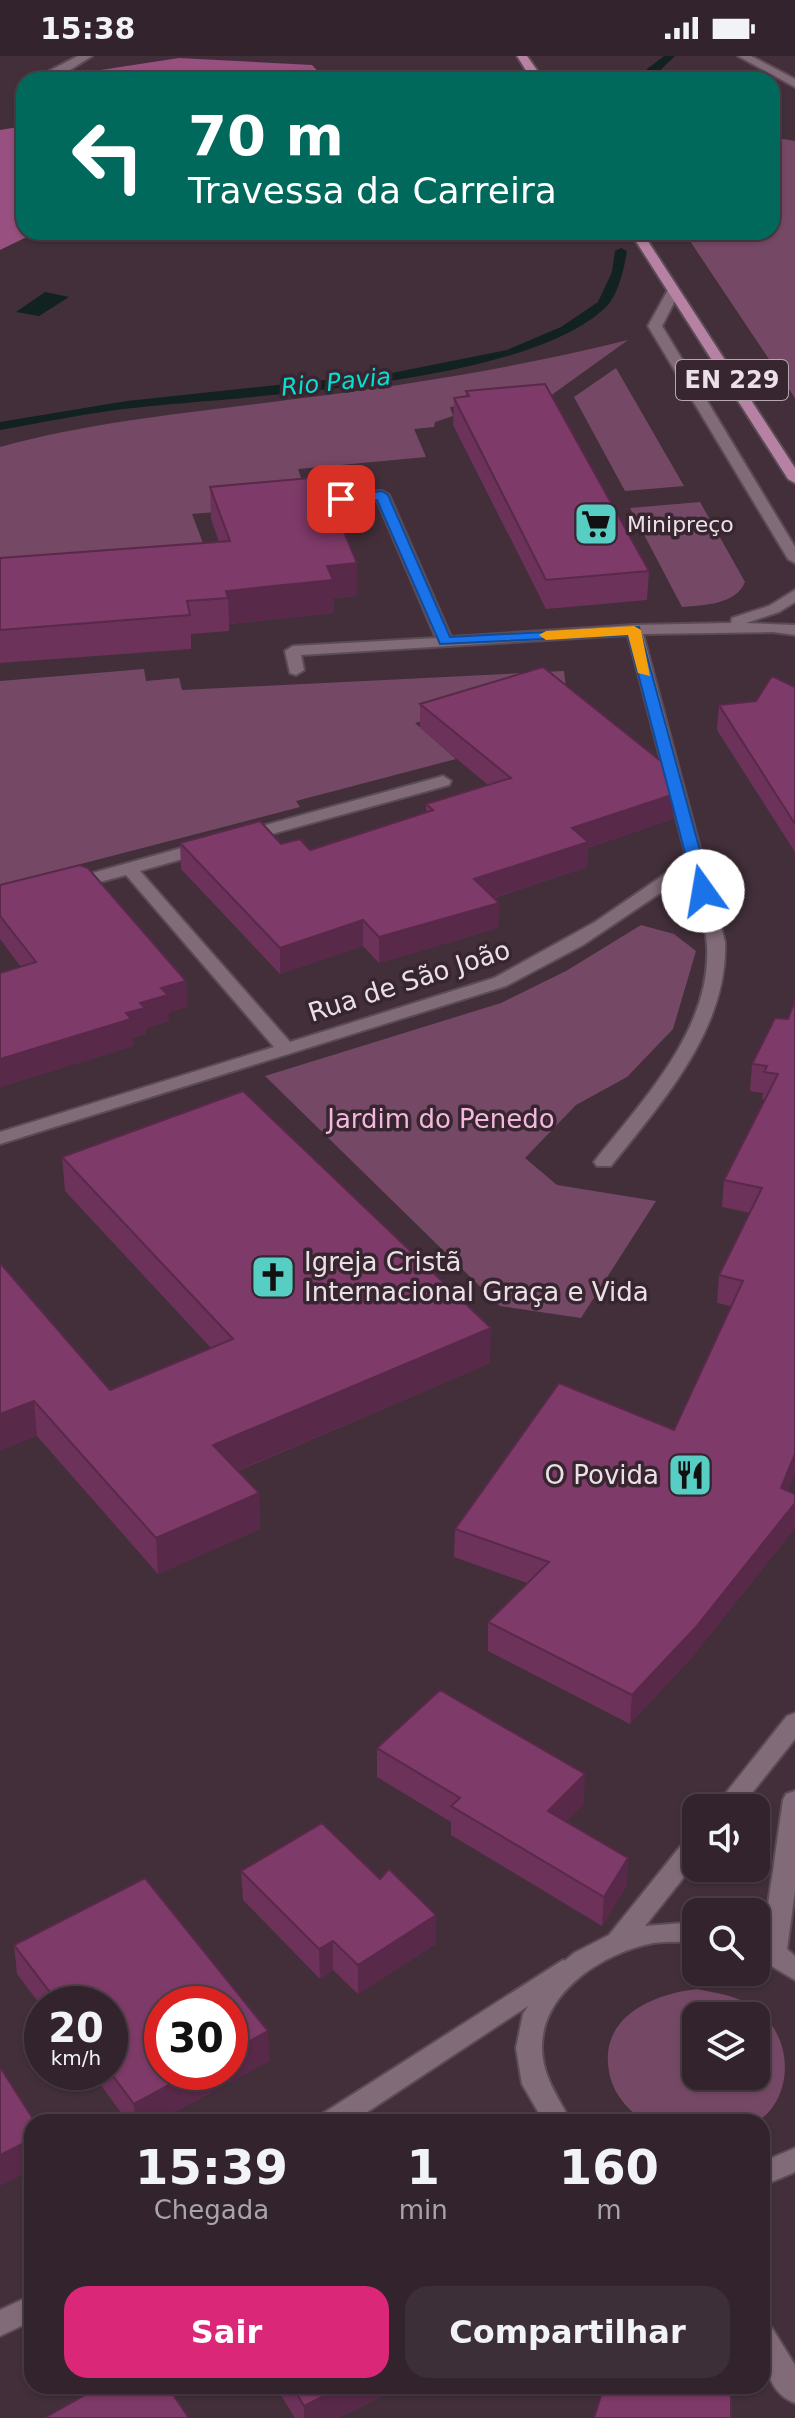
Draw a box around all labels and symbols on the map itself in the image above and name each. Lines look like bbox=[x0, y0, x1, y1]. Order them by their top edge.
road number: EN 229 bbox=[676, 360, 788, 400]
water label: Rio Pavia bbox=[280, 362, 392, 402]
pin bbox=[307, 465, 375, 533]
supermarket icon: Minipreço bbox=[572, 500, 620, 548]
place label: Minipreço bbox=[627, 512, 734, 537]
position arrow bbox=[661, 849, 745, 933]
street label: Rua de São João bbox=[304, 934, 514, 1028]
park label: Jardim do Penedo bbox=[325, 1104, 555, 1134]
place label: Igreja Cristã Internacional Graça e Vida bbox=[304, 1247, 649, 1307]
church icon: Igreja Cristã Internacional Graça e Vida bbox=[249, 1253, 297, 1301]
restaurant icon: O Povida bbox=[666, 1451, 714, 1499]
place label: O Povida bbox=[545, 1460, 659, 1490]
speed limit sign: 30 bbox=[144, 1986, 248, 2090]

